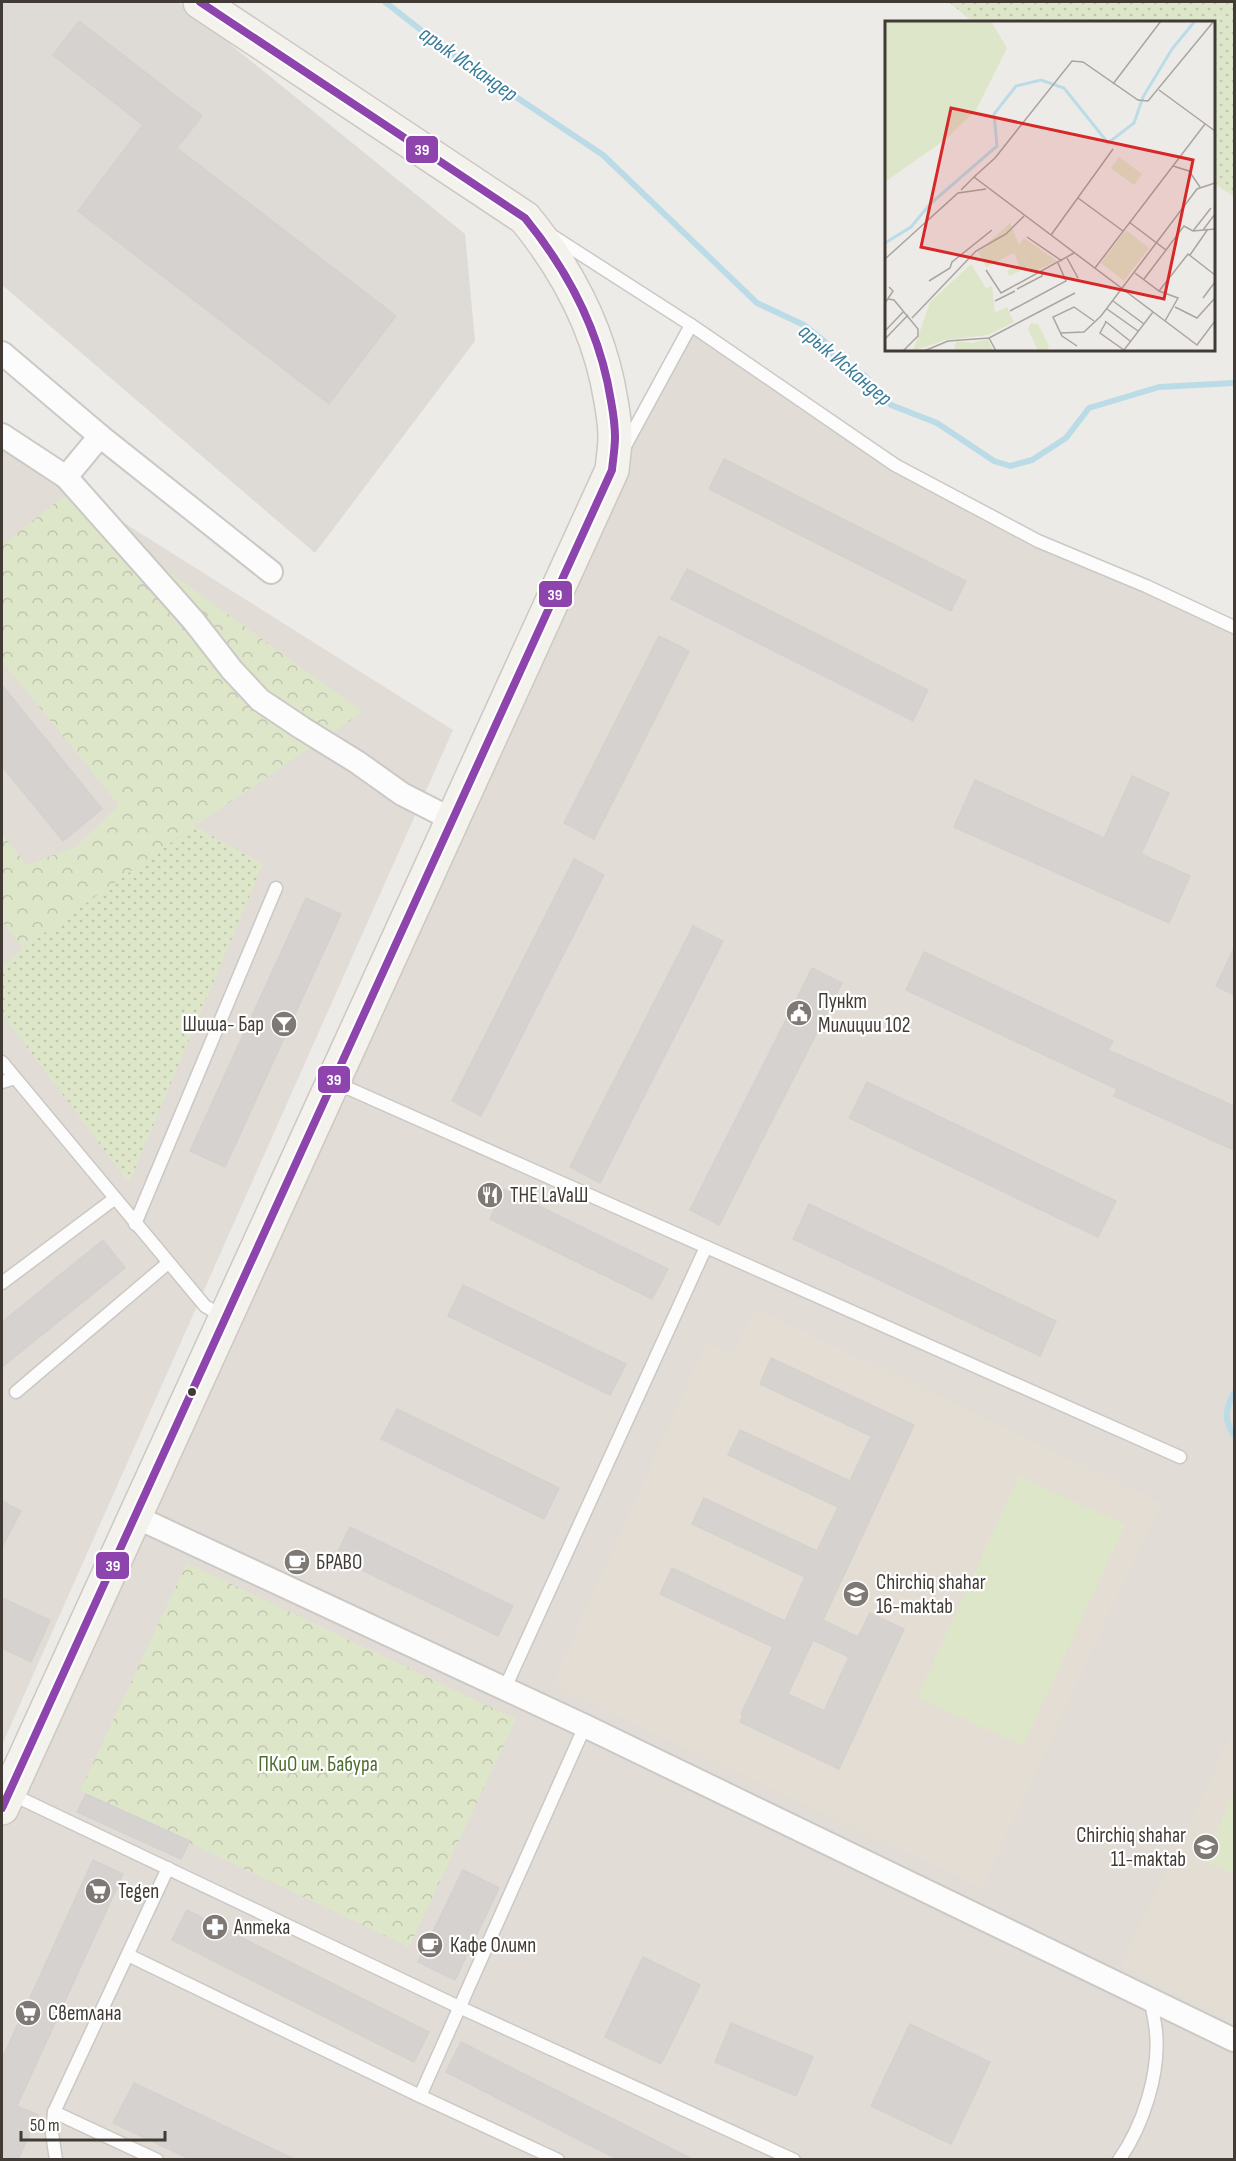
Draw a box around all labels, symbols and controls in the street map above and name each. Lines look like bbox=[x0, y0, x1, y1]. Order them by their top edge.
water label: арык Искандер bbox=[414, 21, 523, 108]
inset map bbox=[885, 21, 1215, 351]
line badge: 39 bbox=[405, 135, 439, 164]
text: 39 bbox=[415, 141, 429, 160]
water label: арык Искандер bbox=[793, 318, 897, 412]
line badge: 39 bbox=[538, 580, 573, 608]
text: 39 bbox=[548, 586, 562, 605]
place label: Пункт Милиции 102 bbox=[818, 989, 910, 1038]
public building icon: Пункт Милиции 102 bbox=[784, 998, 814, 1028]
bar icon: Шиша- Бар bbox=[269, 1009, 299, 1039]
place label: Шиша- Бар bbox=[183, 1012, 264, 1037]
line badge: 39 bbox=[317, 1065, 351, 1094]
text: 39 bbox=[327, 1071, 341, 1090]
restaurant icon: THE LaVaШ bbox=[475, 1180, 505, 1210]
place label: THE LaVaШ bbox=[510, 1183, 588, 1208]
unlabelled marker bbox=[186, 1386, 198, 1398]
cafe icon: БРАВО bbox=[282, 1547, 312, 1577]
place label: БРАВО bbox=[316, 1550, 362, 1575]
line badge: 39 bbox=[95, 1551, 130, 1580]
text: 39 bbox=[106, 1557, 120, 1576]
place label: Chirchiq shahar 16-maktab bbox=[876, 1570, 986, 1619]
school or university icon: Chirchiq shahar 16-maktab bbox=[841, 1579, 871, 1609]
park label: ПКиО им. Бабура bbox=[258, 1752, 378, 1777]
place label: Chirchiq shahar 11-maktab bbox=[1076, 1823, 1186, 1872]
school or university icon: Chirchiq shahar 11-maktab bbox=[1191, 1832, 1221, 1862]
supermarket icon: Tegen bbox=[83, 1876, 113, 1906]
place label: Tegen bbox=[118, 1879, 159, 1904]
pharmacy icon: Аптека bbox=[200, 1912, 230, 1942]
place label: Аптека bbox=[233, 1915, 290, 1940]
cafe icon: Кафе Олимп bbox=[415, 1930, 445, 1960]
place label: Кафе Олимп bbox=[450, 1933, 536, 1958]
supermarket icon: Светлана bbox=[13, 1998, 43, 2028]
place label: Светлана bbox=[48, 2001, 122, 2026]
scale bar bbox=[21, 2104, 165, 2142]
text: 50 m bbox=[30, 2115, 60, 2136]

